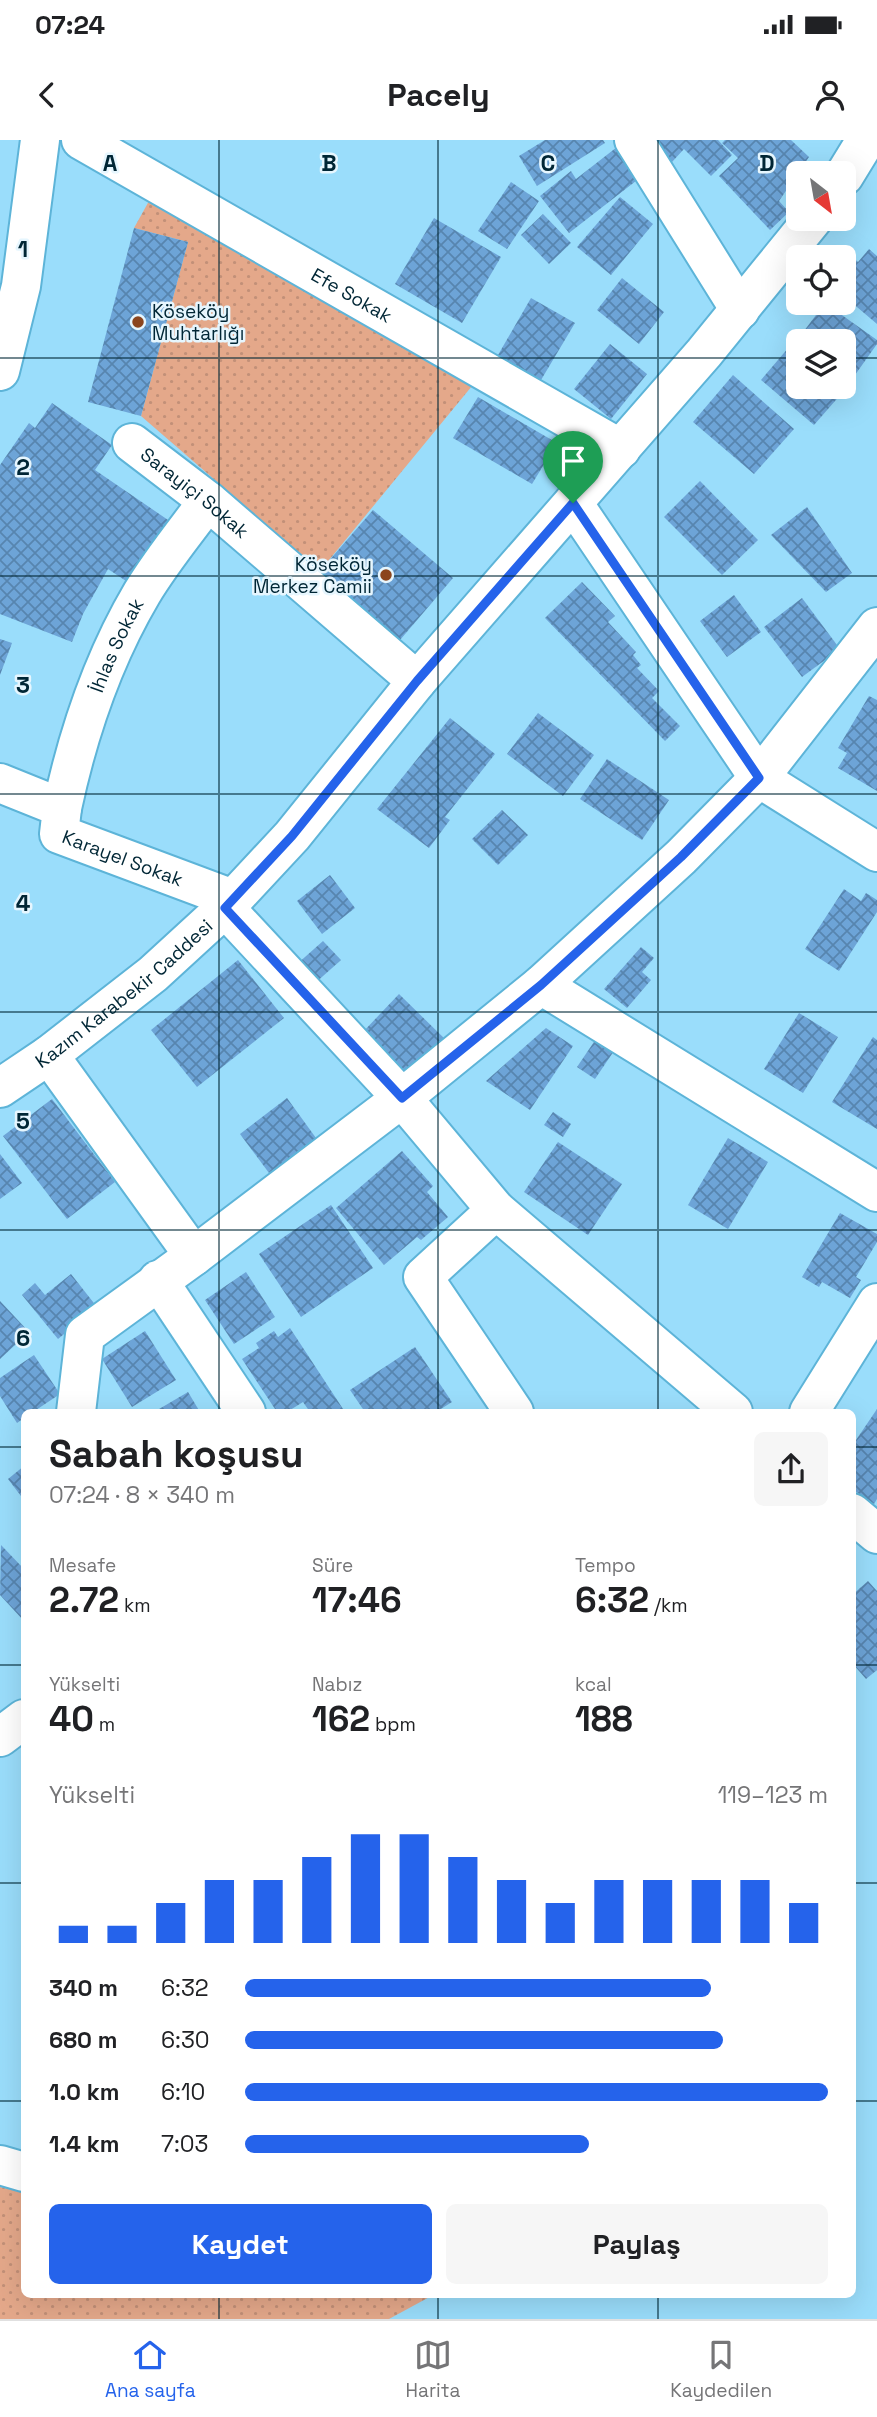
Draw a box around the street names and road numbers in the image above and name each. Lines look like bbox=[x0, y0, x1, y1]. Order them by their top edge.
street label: Efe Sokak bbox=[307, 262, 397, 328]
street label: Sarayiçi Sokak bbox=[135, 442, 254, 544]
street label: İhlas Sokak bbox=[84, 594, 149, 696]
street label: Karayel Sokak bbox=[59, 824, 186, 892]
street label: Kazım Karabekir Caddesi bbox=[30, 914, 218, 1074]

